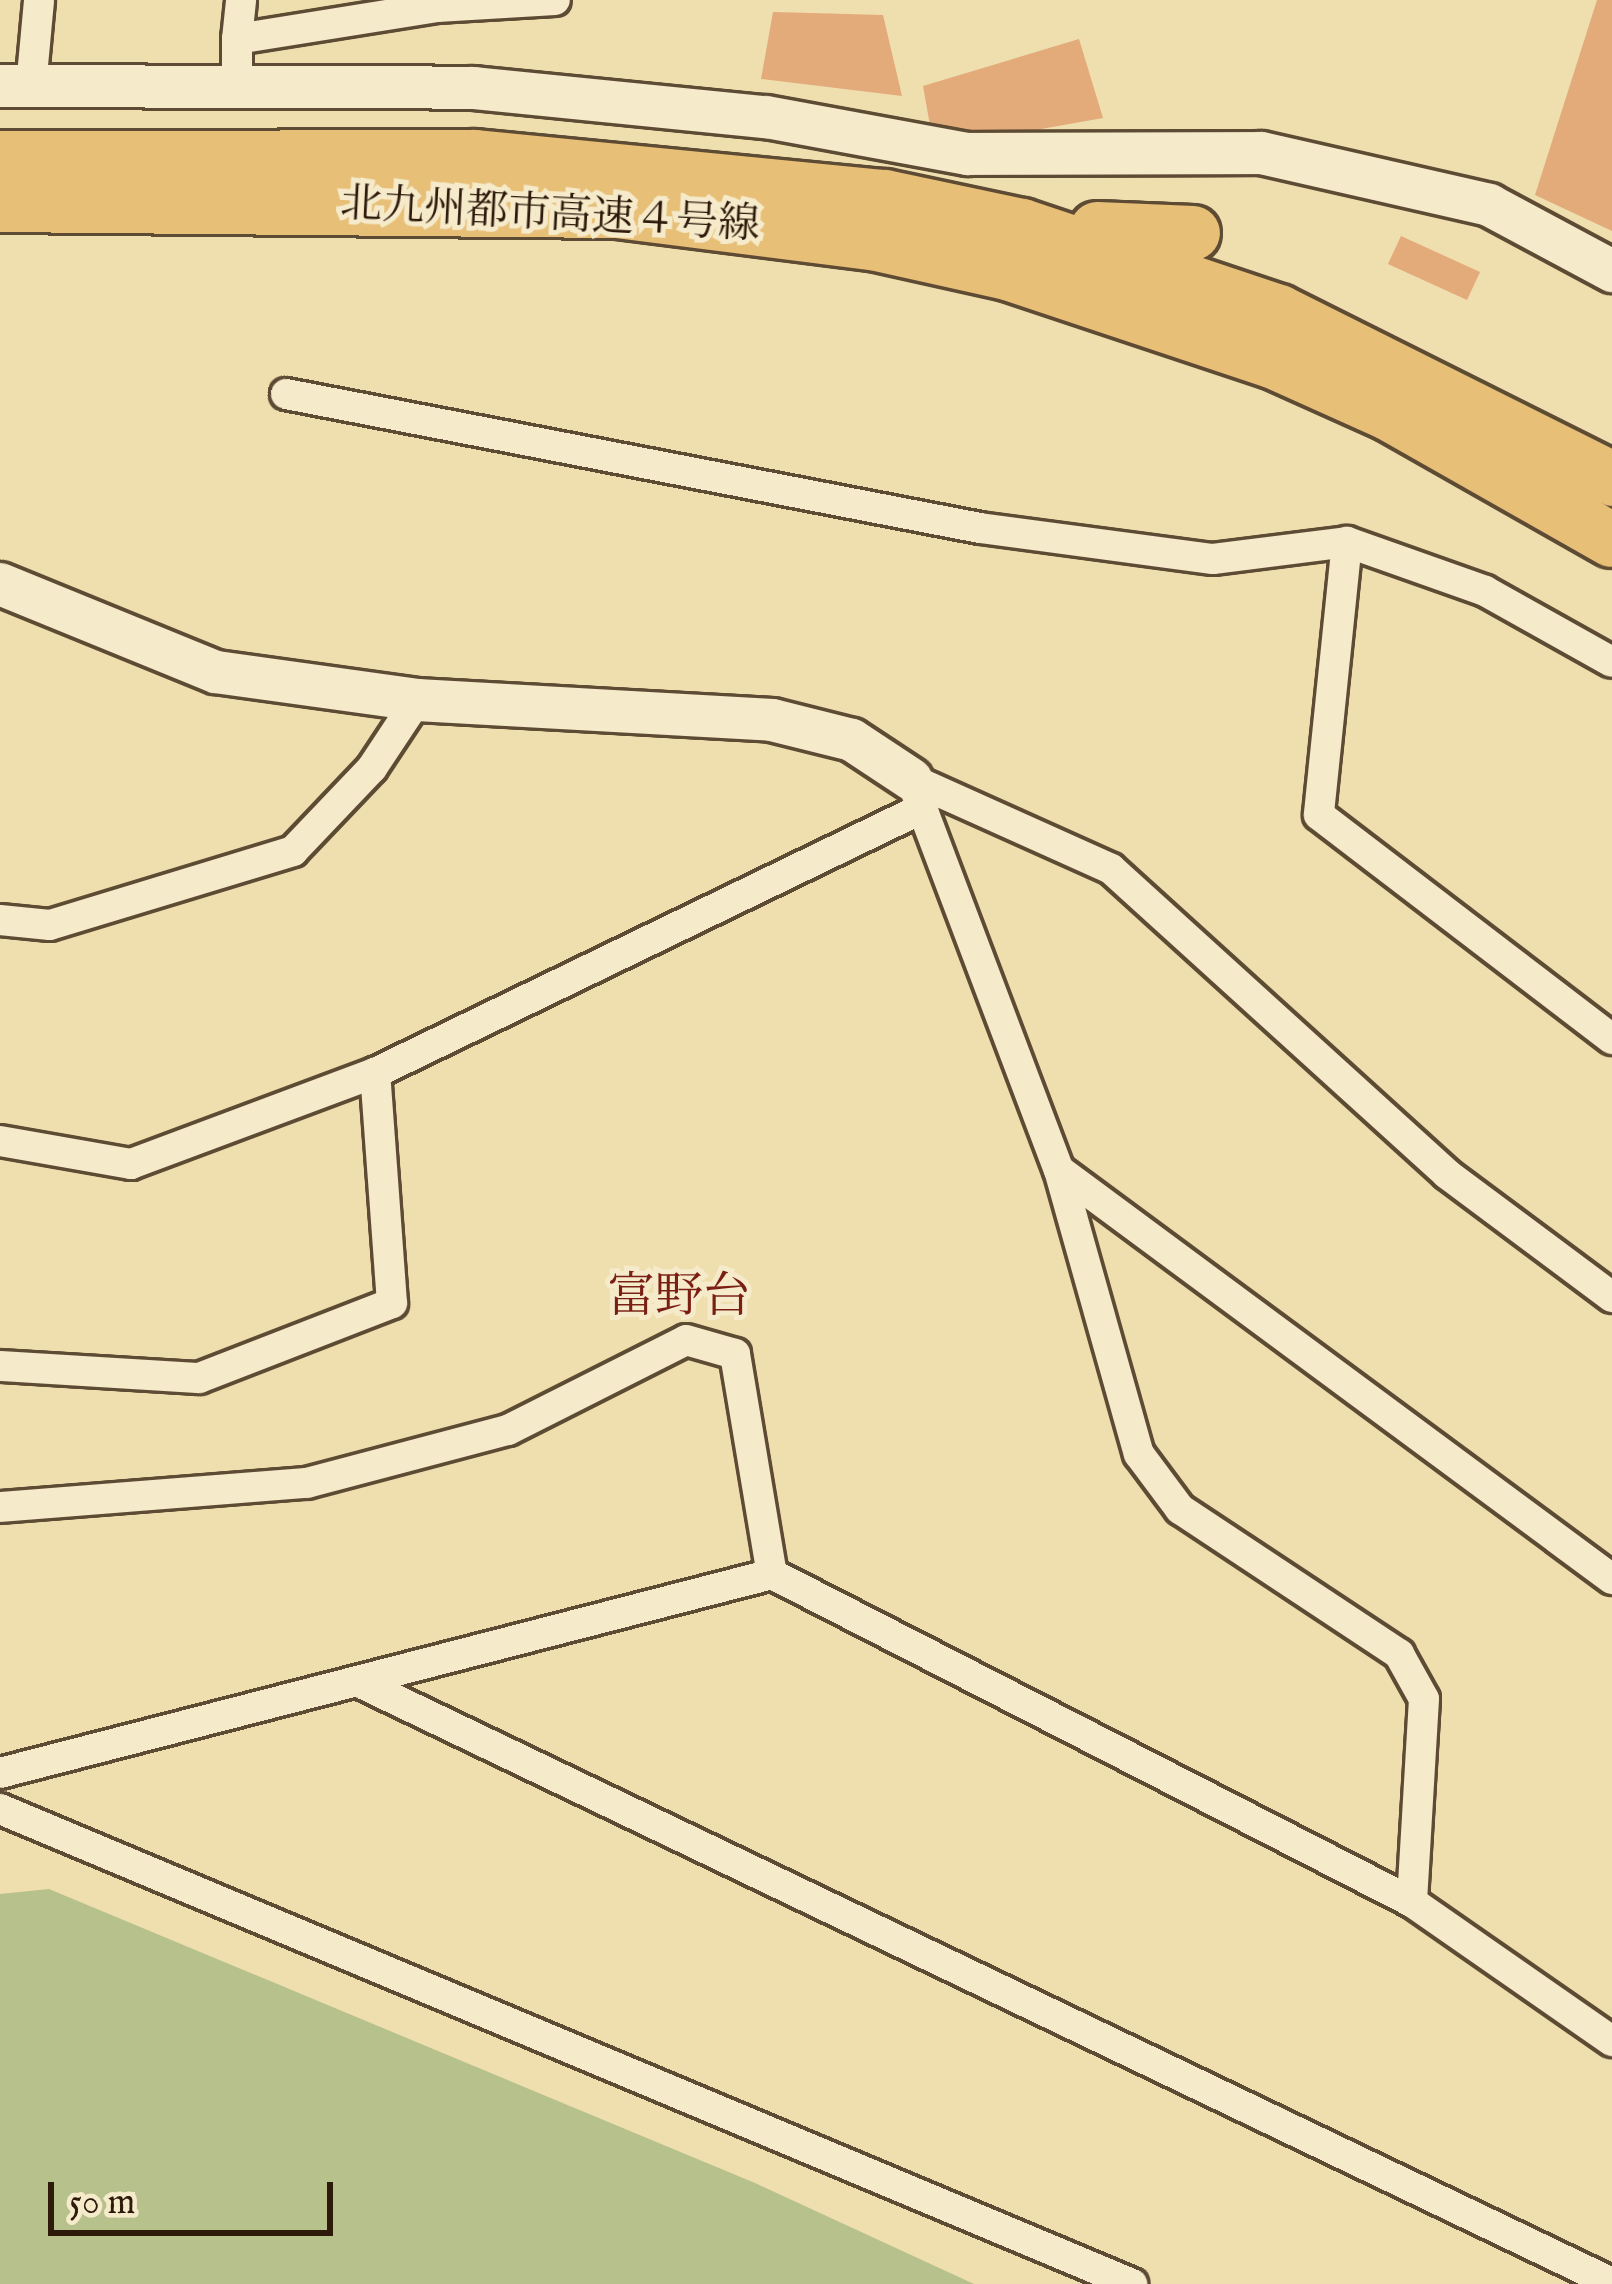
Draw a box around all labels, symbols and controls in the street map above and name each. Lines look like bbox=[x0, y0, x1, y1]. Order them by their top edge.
street label: 北九州都市高速４号線 bbox=[339, 180, 761, 252]
district label: 富野台 bbox=[607, 1270, 751, 1328]
scale bar bbox=[54, 2158, 339, 2232]
text: 50 m bbox=[69, 2180, 135, 2226]

